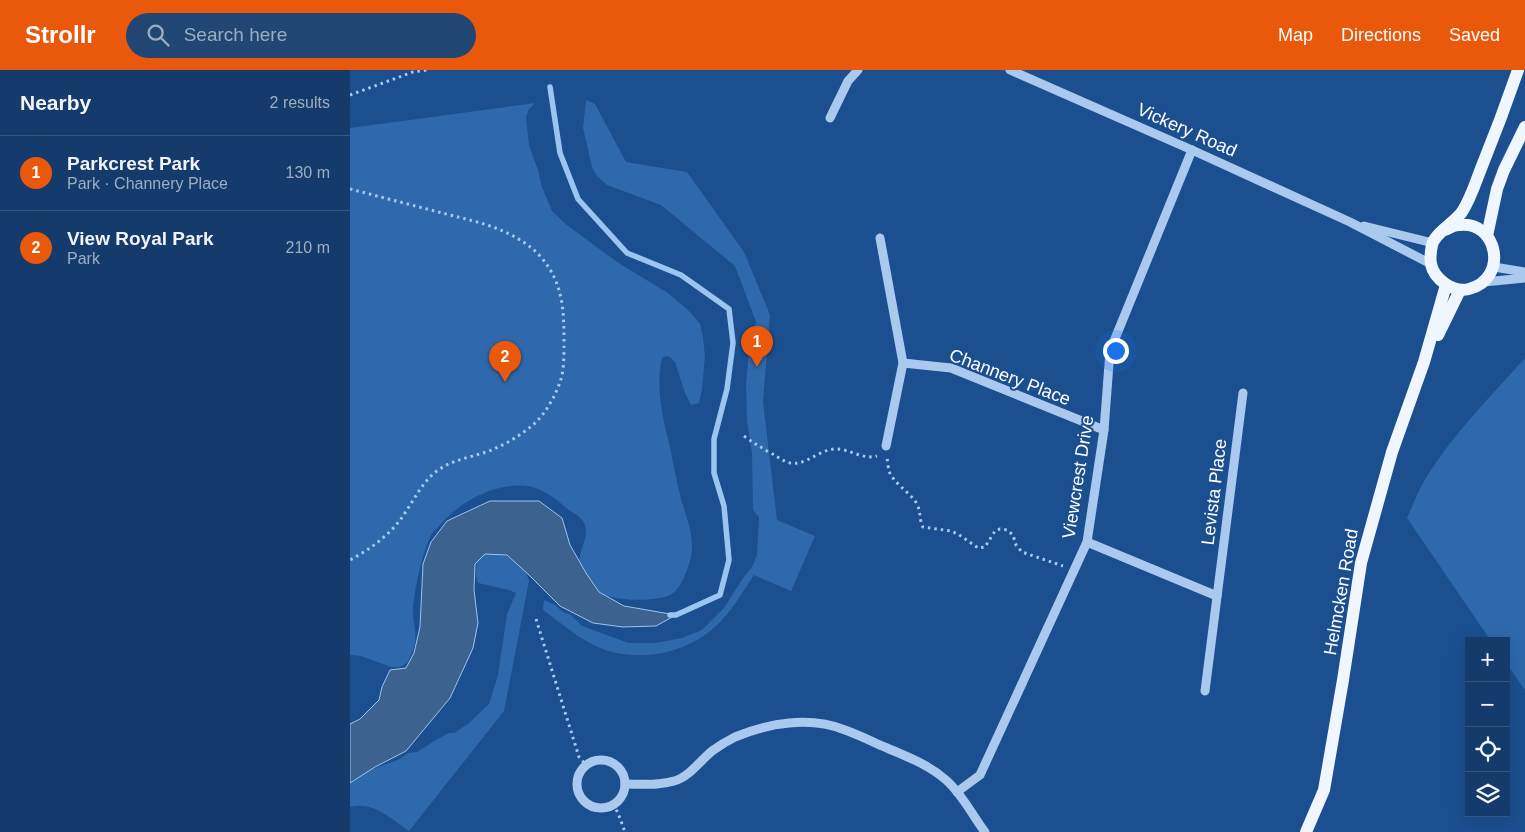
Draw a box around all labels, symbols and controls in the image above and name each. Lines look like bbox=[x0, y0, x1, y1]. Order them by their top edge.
search box bbox=[126, 13, 476, 58]
text: Strollr bbox=[25, 21, 96, 48]
icon: search bbox=[144, 21, 172, 49]
text: Search here bbox=[184, 24, 287, 45]
text: Map bbox=[1278, 25, 1313, 45]
text: Directions bbox=[1341, 25, 1421, 45]
text: Saved bbox=[1449, 25, 1500, 45]
text: Nearby bbox=[20, 91, 91, 114]
text: 2 results bbox=[270, 94, 330, 111]
street label: Vickery Road bbox=[1134, 99, 1240, 161]
text: Parkcrest Park bbox=[67, 153, 200, 174]
text: 1 bbox=[32, 164, 40, 181]
text: 130 m bbox=[286, 164, 330, 181]
text: Park · Channery Place bbox=[67, 175, 228, 192]
text: View Royal Park bbox=[67, 228, 213, 249]
text: 2 bbox=[32, 239, 40, 256]
text: 210 m bbox=[286, 239, 330, 256]
text: Park bbox=[67, 250, 100, 267]
pin: 1 bbox=[741, 326, 773, 367]
your location bbox=[1103, 338, 1129, 364]
pin: 2 bbox=[489, 341, 521, 382]
street label: Channery Place bbox=[947, 345, 1073, 409]
street label: Viewcrest Drive bbox=[1058, 414, 1098, 540]
street label: Levista Place bbox=[1198, 438, 1230, 546]
street label: Helmcken Road bbox=[1320, 527, 1362, 657]
map controls bbox=[1465, 637, 1510, 817]
button: + bbox=[1465, 637, 1510, 682]
button: − bbox=[1465, 682, 1510, 727]
button: locate bbox=[1465, 727, 1510, 772]
button: layers bbox=[1465, 772, 1510, 817]

